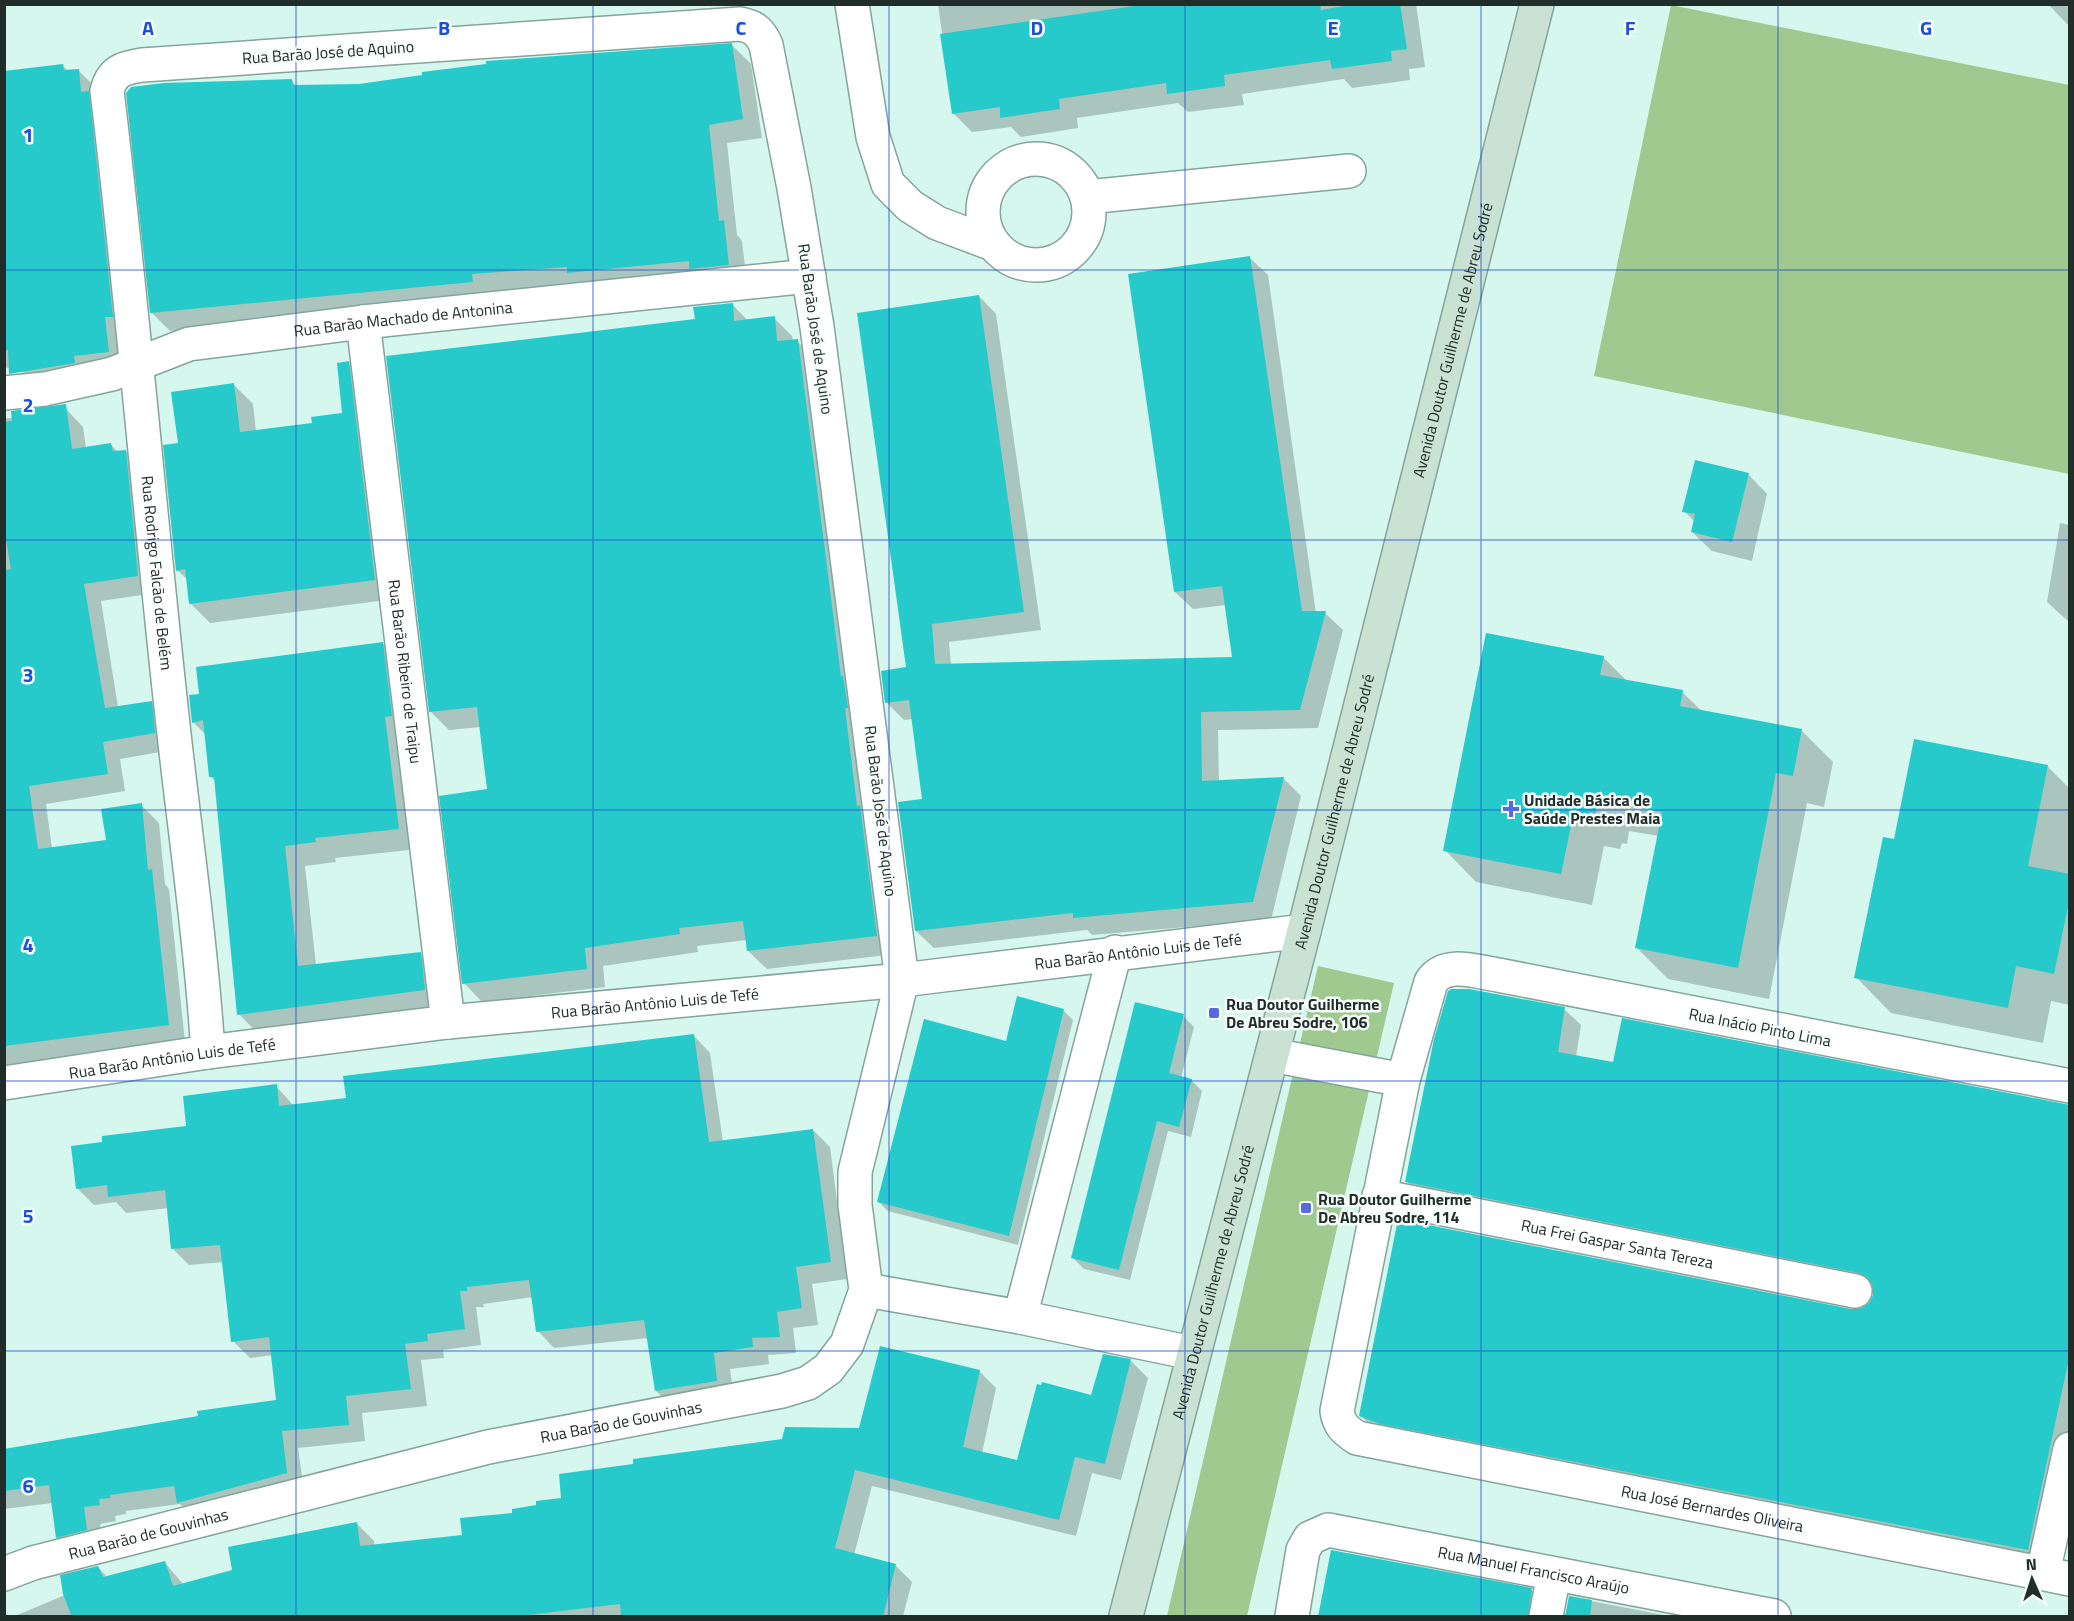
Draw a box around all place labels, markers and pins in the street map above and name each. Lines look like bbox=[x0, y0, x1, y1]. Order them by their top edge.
place label: Unidade Básica de Saúde Prestes Maia bbox=[1524, 788, 1661, 830]
marker: Unidade Básica de Saúde Prestes Maia bbox=[1502, 800, 1520, 818]
place label: Rua Doutor Guilherme De Abreu Sodre, 106 bbox=[1226, 992, 1379, 1034]
marker: Rua Doutor Guilherme De Abreu Sodre, 106 bbox=[1207, 1006, 1221, 1020]
place label: Rua Doutor Guilherme De Abreu Sodre, 114 bbox=[1318, 1187, 1471, 1229]
marker: Rua Doutor Guilherme De Abreu Sodre, 114 bbox=[1299, 1201, 1313, 1215]

